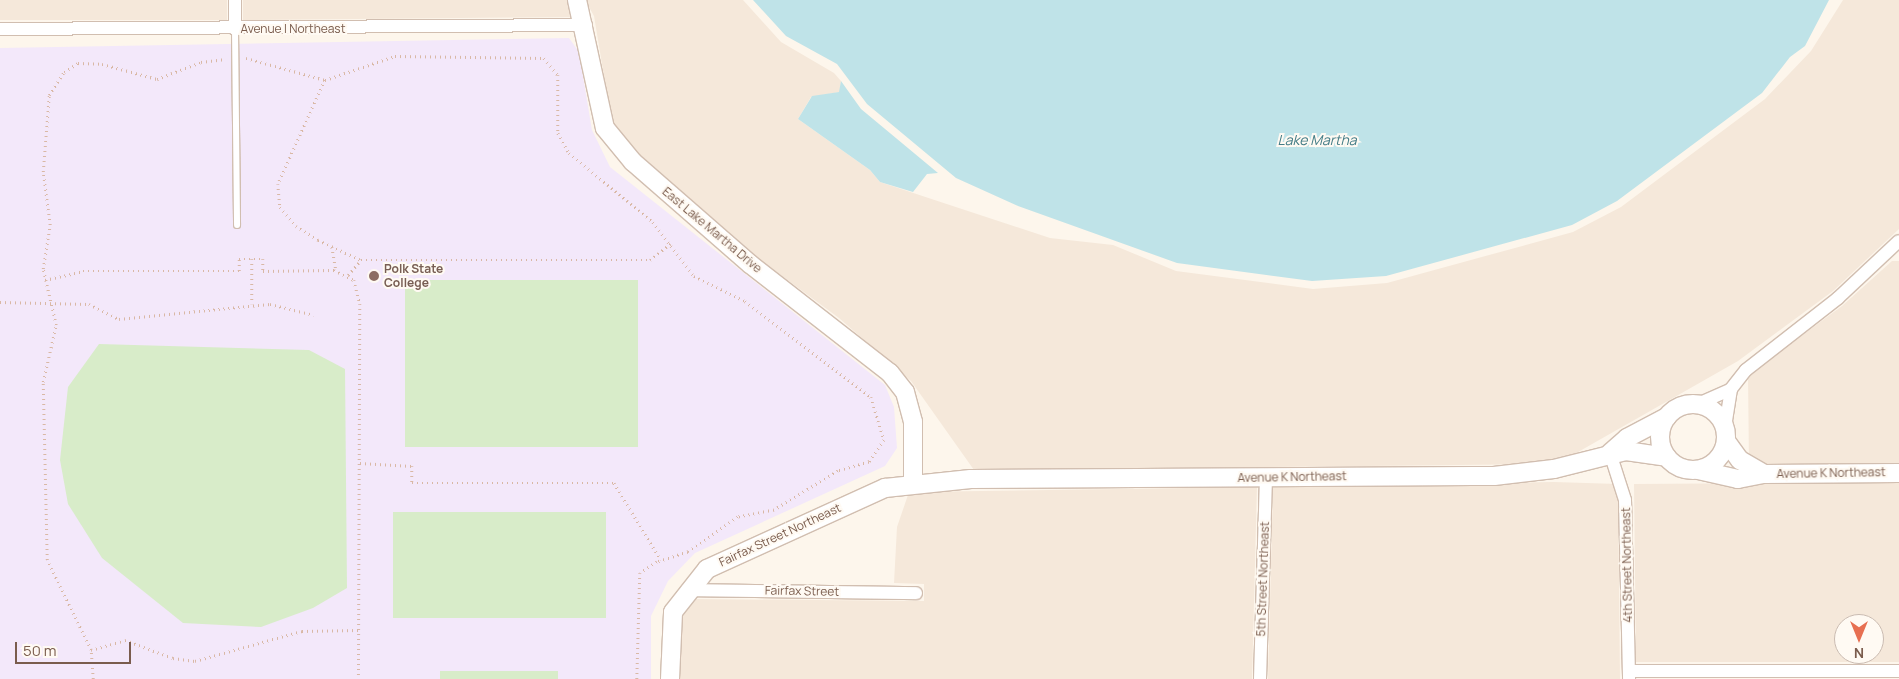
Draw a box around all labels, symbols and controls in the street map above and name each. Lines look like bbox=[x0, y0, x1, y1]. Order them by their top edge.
street label: Avenue I Northeast bbox=[241, 22, 345, 36]
water label: Lake Martha bbox=[1277, 132, 1357, 148]
street label: East Lake Martha Drive bbox=[659, 184, 765, 276]
place label: Polk State College bbox=[384, 262, 443, 290]
marker: Polk State College bbox=[368, 270, 380, 282]
street label: Avenue K Northeast bbox=[1776, 465, 1886, 481]
street label: Avenue K Northeast bbox=[1237, 469, 1347, 485]
street label: Fairfax Street Northeast bbox=[717, 500, 843, 570]
street label: 4th Street Northeast bbox=[1619, 507, 1635, 623]
street label: 5th Street Northeast bbox=[1254, 521, 1272, 637]
street label: Fairfax Street bbox=[765, 583, 839, 599]
north arrow bbox=[1834, 614, 1884, 664]
scale bar bbox=[18, 632, 134, 664]
text: 50 m bbox=[23, 640, 57, 661]
text: N bbox=[1854, 644, 1864, 663]

